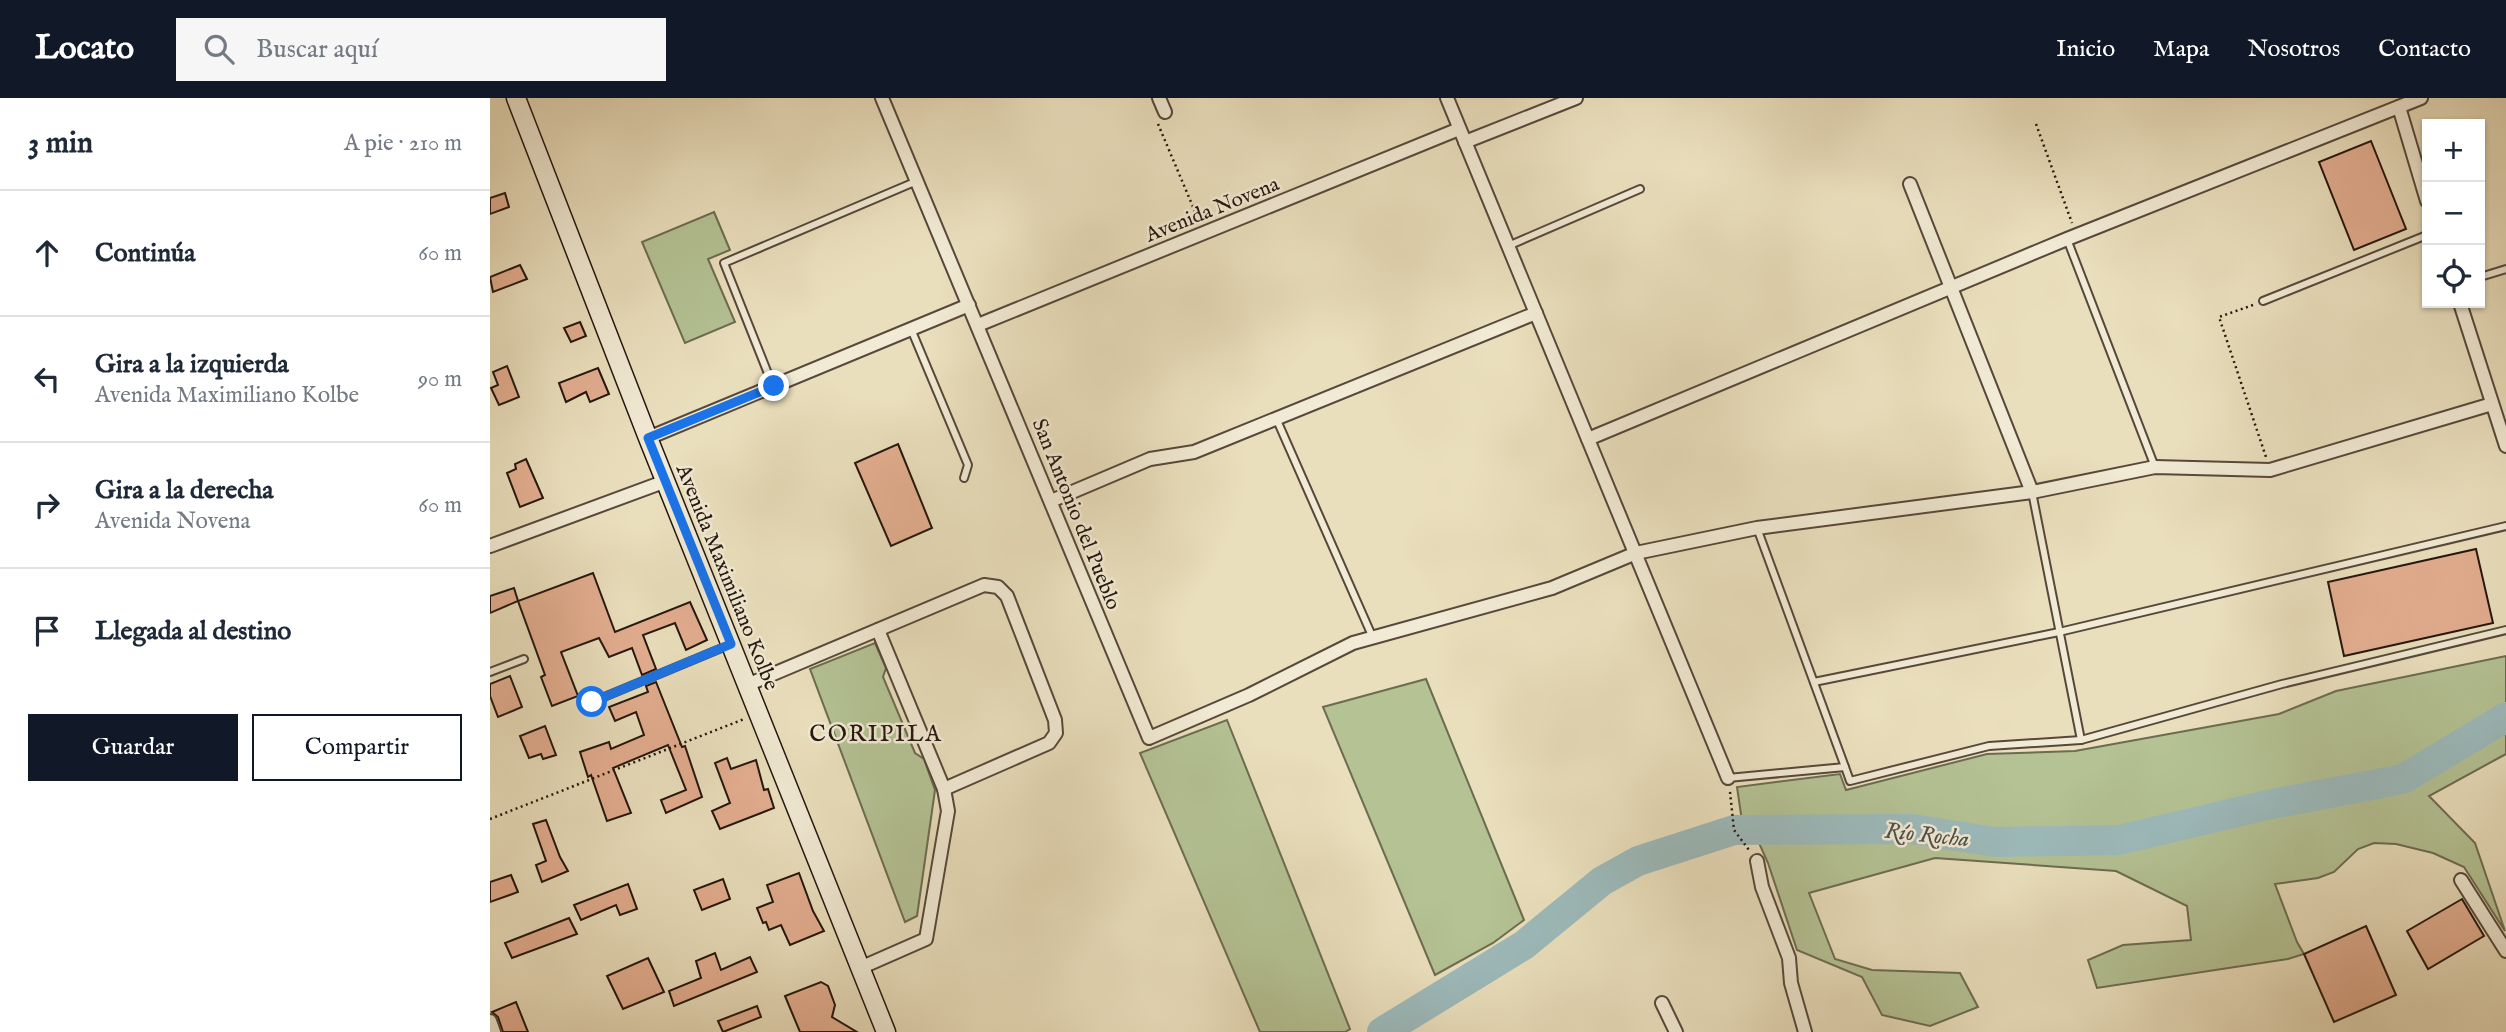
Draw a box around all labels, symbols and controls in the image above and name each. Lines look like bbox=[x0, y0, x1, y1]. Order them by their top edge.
search box bbox=[176, 18, 666, 81]
text: Locato bbox=[35, 28, 134, 70]
icon: search bbox=[200, 30, 238, 68]
text: Buscar aquí bbox=[256, 33, 378, 66]
text: Inicio bbox=[2056, 34, 2115, 65]
text: Mapa bbox=[2153, 34, 2209, 65]
text: Nosotros bbox=[2247, 34, 2340, 65]
text: Contacto bbox=[2378, 34, 2471, 65]
map controls bbox=[2422, 119, 2485, 308]
button: + bbox=[2422, 119, 2485, 182]
text: 3 min bbox=[28, 125, 93, 163]
text: A pie · 210 m bbox=[344, 129, 462, 158]
street label: Avenida Novena bbox=[1141, 171, 1284, 250]
button: − bbox=[2422, 182, 2485, 245]
icon: ahead bbox=[28, 234, 66, 272]
text: Continúa bbox=[95, 237, 196, 270]
text: 60 m bbox=[418, 239, 462, 268]
button: locate bbox=[2422, 245, 2485, 308]
text: Gira a la izquierda bbox=[95, 348, 289, 381]
icon: left bbox=[28, 360, 66, 398]
text: 90 m bbox=[418, 365, 462, 394]
route end bbox=[758, 370, 789, 401]
text: Avenida Maximiliano Kolbe bbox=[95, 381, 359, 410]
street label: San Antonio del Pueblo bbox=[1025, 415, 1126, 614]
street label: Avenida Maximiliano Kolbe bbox=[669, 460, 784, 695]
text: Gira a la derecha bbox=[95, 474, 274, 507]
icon: right bbox=[28, 486, 66, 524]
text: 60 m bbox=[418, 491, 462, 520]
text: Avenida Novena bbox=[95, 507, 251, 536]
icon: arrive bbox=[28, 612, 66, 650]
text: Llegada al destino bbox=[95, 615, 291, 648]
route start bbox=[576, 686, 607, 717]
button: Guardar bbox=[28, 714, 238, 781]
button: Compartir bbox=[252, 714, 462, 781]
district label: CORIPILA bbox=[809, 720, 943, 749]
water label: Río Rocha bbox=[1883, 817, 1971, 854]

